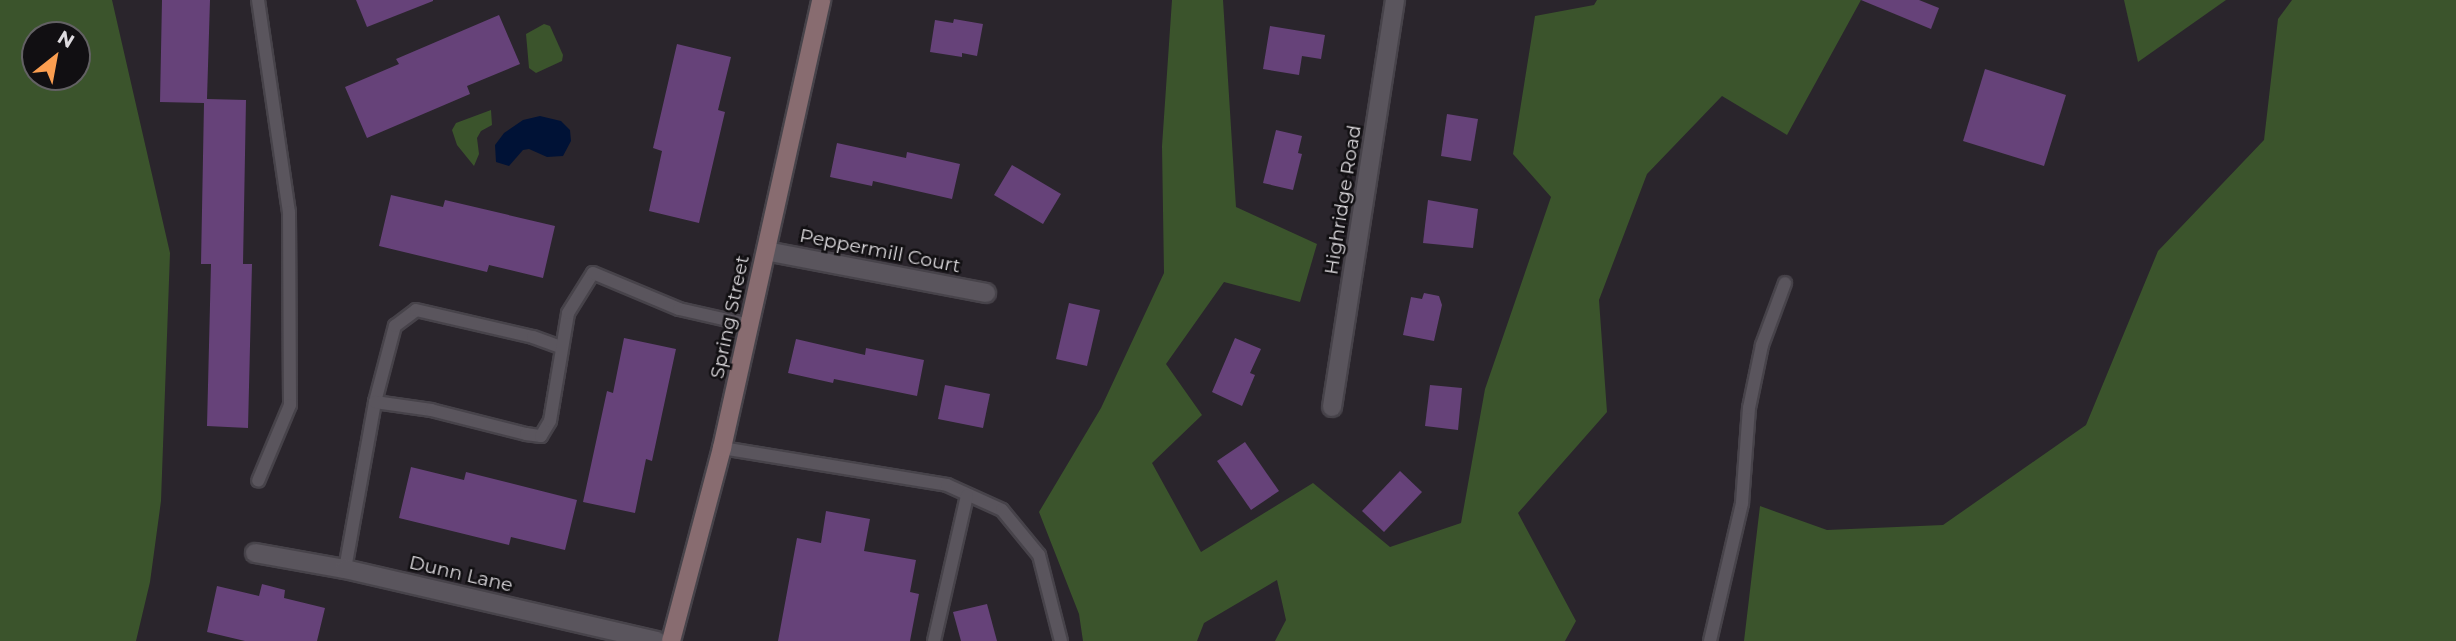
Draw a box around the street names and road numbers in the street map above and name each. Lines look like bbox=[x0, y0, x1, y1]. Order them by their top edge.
street label: Highridge Road bbox=[1320, 124, 1366, 276]
street label: Peppermill Court bbox=[798, 224, 962, 278]
street label: Spring Street bbox=[706, 253, 754, 381]
street label: Dunn Lane bbox=[407, 551, 515, 597]

